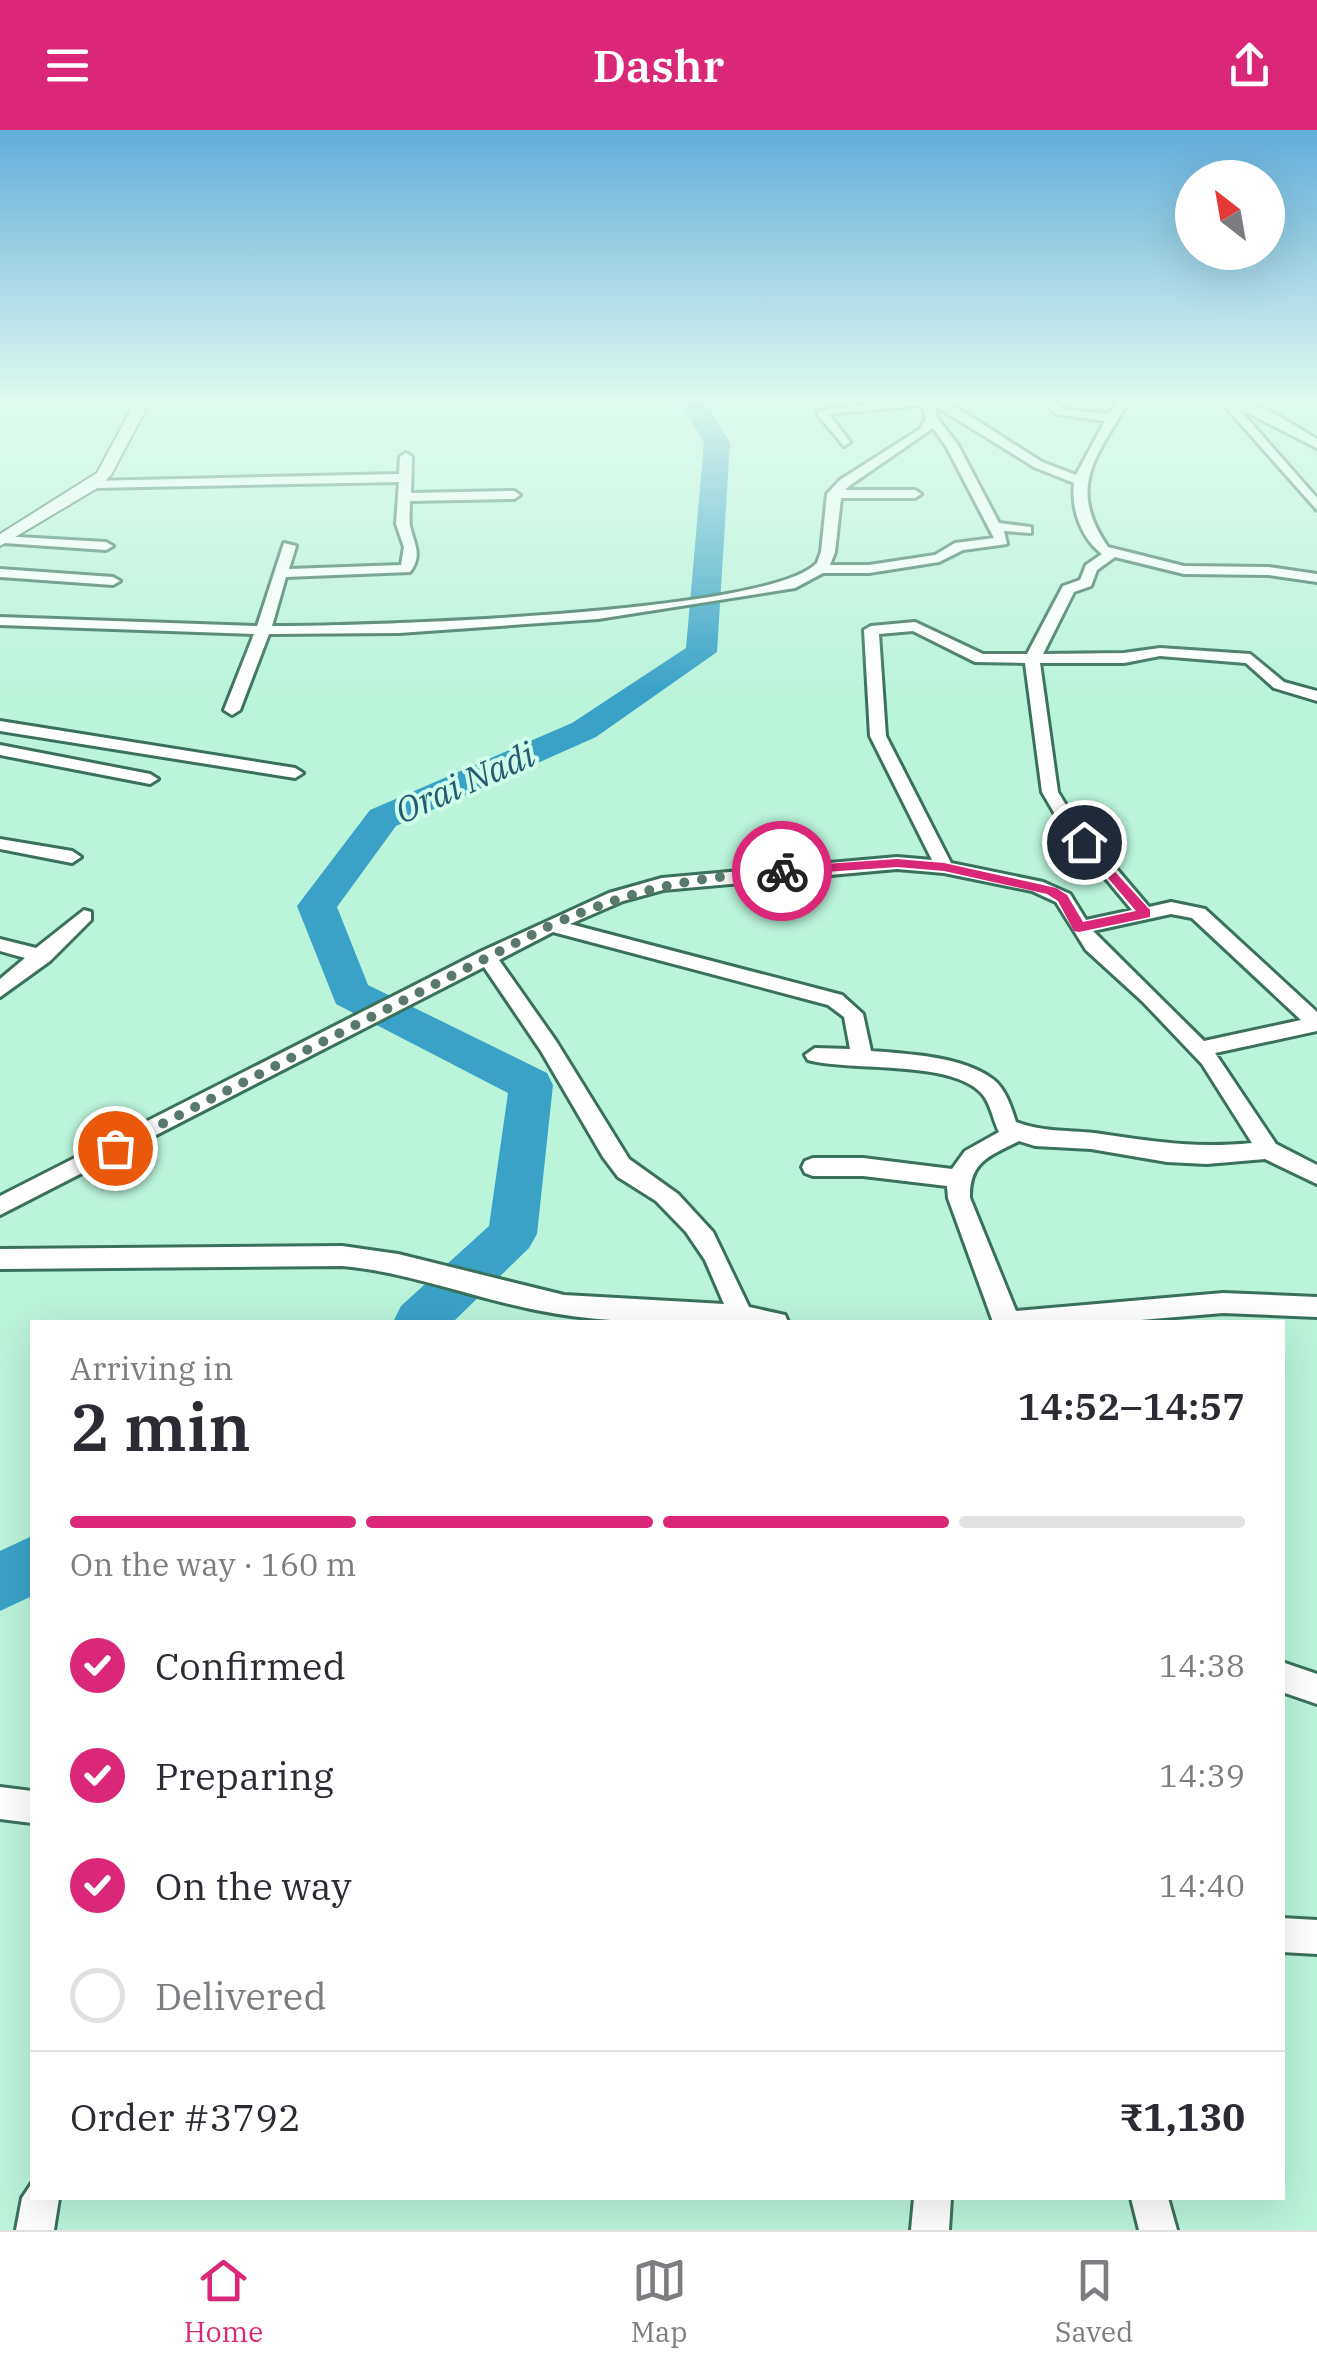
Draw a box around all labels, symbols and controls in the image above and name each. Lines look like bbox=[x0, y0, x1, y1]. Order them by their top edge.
text: Dashr bbox=[593, 36, 724, 94]
icon: menu bbox=[40, 38, 95, 93]
icon: share bbox=[1222, 38, 1277, 93]
north arrow bbox=[1175, 160, 1285, 270]
map controls bbox=[1175, 160, 1285, 270]
water label: Orai Nadi bbox=[387, 731, 542, 833]
pin bbox=[1042, 800, 1127, 885]
icon: home bbox=[1057, 815, 1112, 870]
courier bbox=[732, 821, 832, 921]
icon: bike bbox=[755, 844, 810, 899]
pin bbox=[73, 1106, 158, 1191]
icon: bag bbox=[88, 1121, 143, 1176]
text: Arriving in bbox=[70, 1347, 233, 1389]
text: 14:52–14:57 bbox=[1018, 1381, 1245, 1430]
text: 2 min bbox=[70, 1384, 251, 1469]
text: On the way · 160 m bbox=[70, 1543, 356, 1585]
icon: check bbox=[70, 1638, 125, 1693]
text: Confirmed bbox=[155, 1641, 346, 1690]
text: 14:38 bbox=[1159, 1644, 1245, 1686]
icon: check bbox=[70, 1748, 125, 1803]
text: Preparing bbox=[155, 1751, 334, 1800]
text: 14:39 bbox=[1159, 1754, 1245, 1796]
icon: check bbox=[70, 1858, 125, 1913]
text: On the way bbox=[155, 1861, 352, 1910]
text: 14:40 bbox=[1159, 1864, 1245, 1906]
text: Delivered bbox=[155, 1971, 327, 2020]
text: Order #3792 bbox=[70, 2092, 301, 2141]
text: ₹1,130 bbox=[1119, 2092, 1245, 2141]
tab: Home bbox=[184, 2253, 263, 2350]
tab: Map bbox=[631, 2253, 688, 2350]
tab: Saved bbox=[1055, 2253, 1133, 2350]

